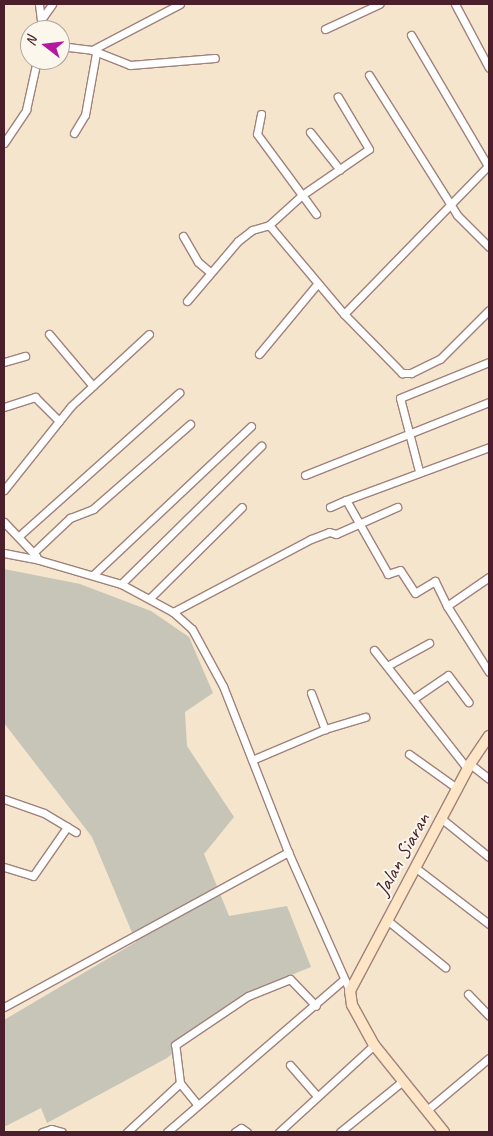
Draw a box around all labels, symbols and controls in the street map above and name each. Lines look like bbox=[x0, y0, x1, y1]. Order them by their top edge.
north arrow bbox=[20, 20, 70, 70]
text: N bbox=[22, 34, 40, 48]
street label: Jalan Siaran bbox=[369, 808, 435, 900]

